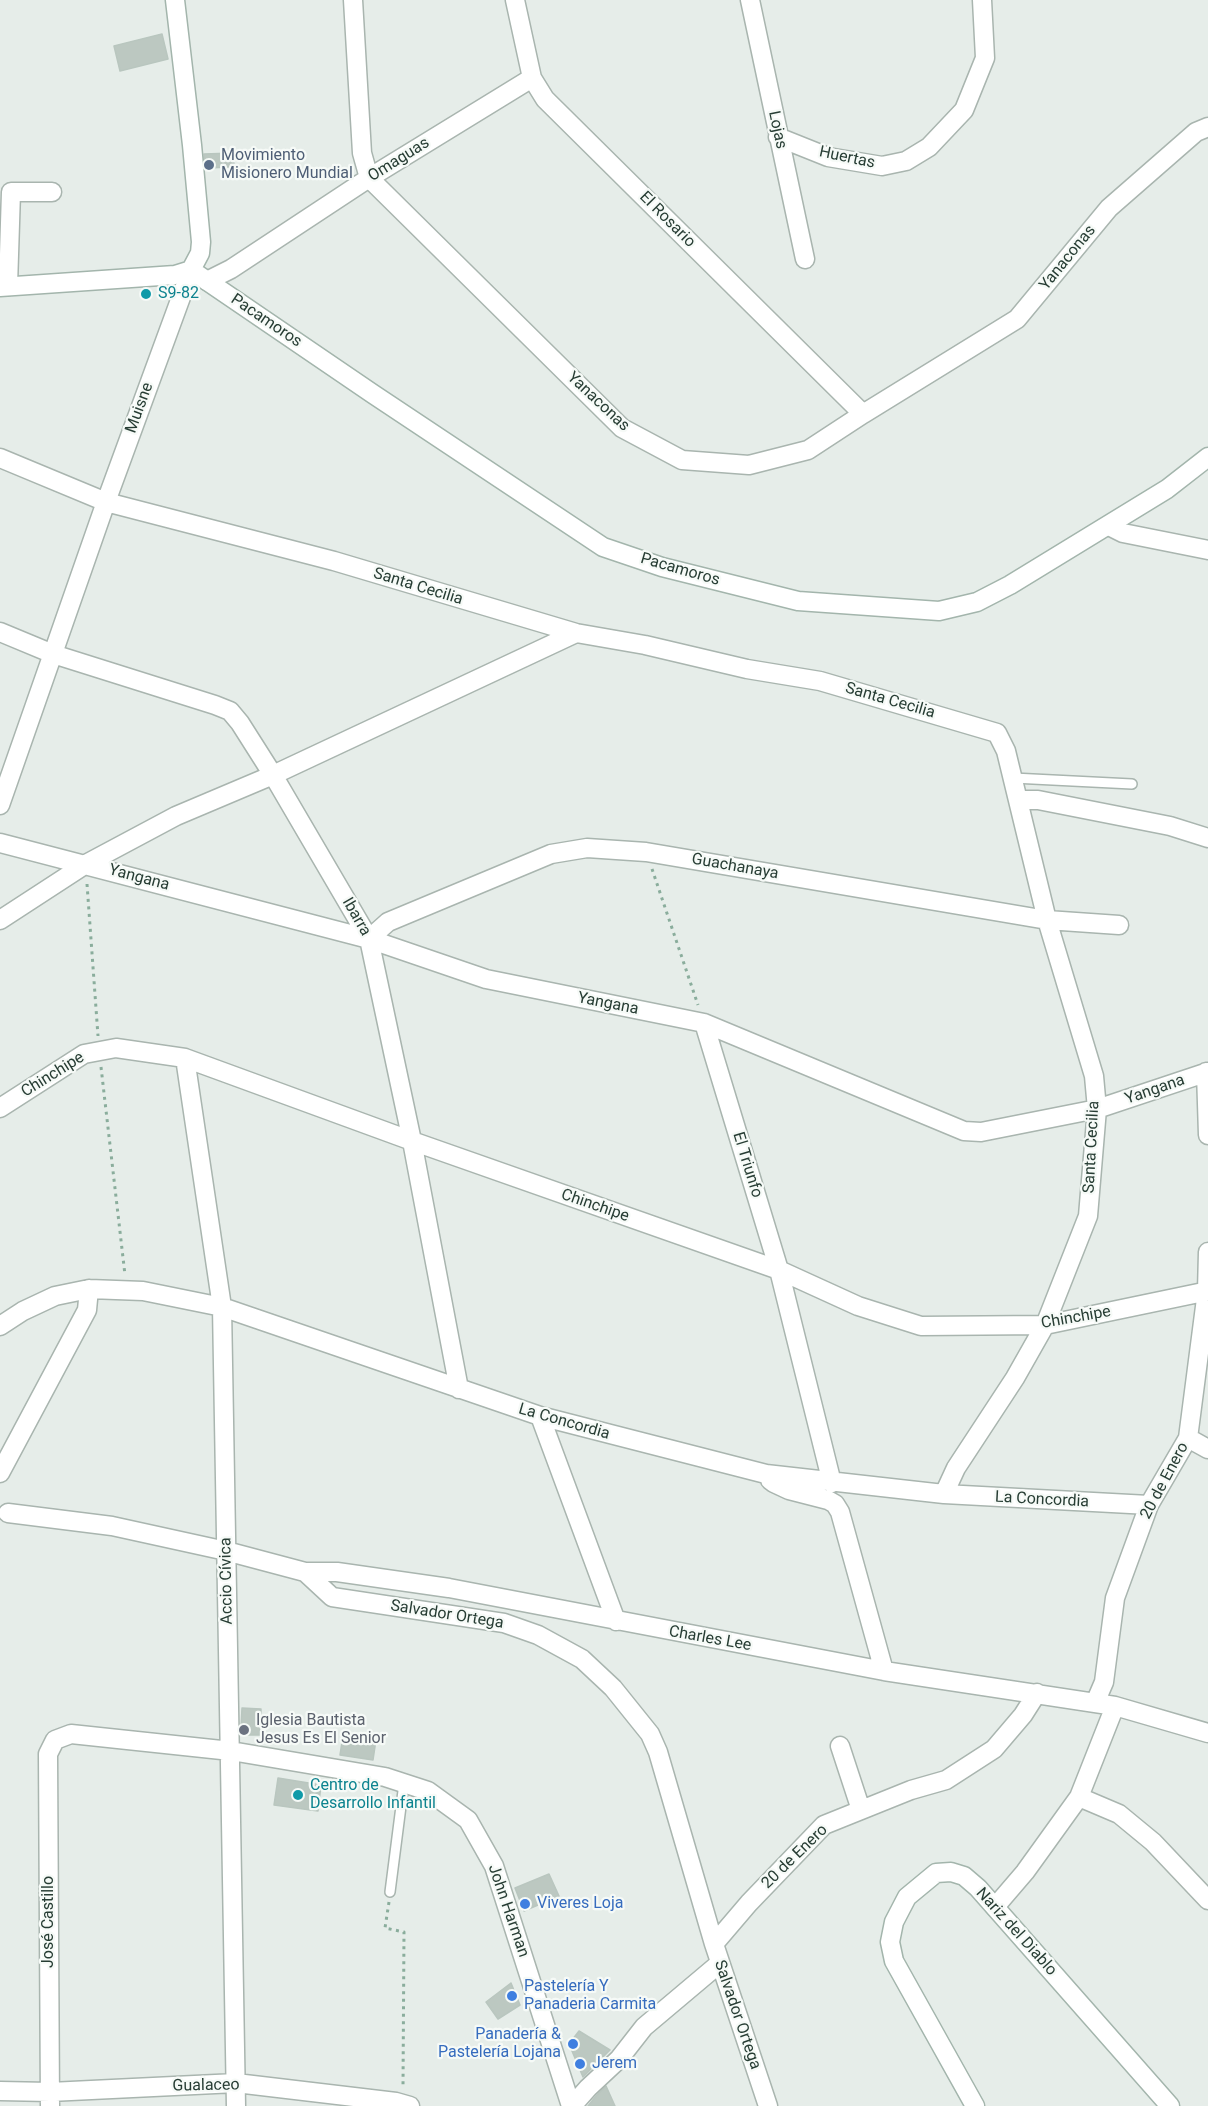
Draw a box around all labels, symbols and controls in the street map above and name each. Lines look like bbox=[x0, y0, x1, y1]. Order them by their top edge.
street label: Lojas bbox=[764, 109, 790, 151]
street label: Omaguas bbox=[365, 134, 433, 186]
street label: Huertas bbox=[817, 143, 877, 173]
place label: Movimiento Misionero Mundial bbox=[221, 146, 353, 184]
marker: Movimiento Misionero Mundial bbox=[202, 158, 216, 172]
street label: El Rosario bbox=[635, 188, 699, 252]
street label: Yanaconas bbox=[1036, 221, 1100, 295]
place label: S9-82 bbox=[158, 284, 199, 304]
marker: S9-82 bbox=[139, 287, 153, 301]
street label: Pacamoros bbox=[227, 290, 305, 352]
street label: Yanaconas bbox=[563, 368, 633, 436]
street label: Muisne bbox=[122, 380, 158, 436]
street label: Pacamoros bbox=[638, 550, 722, 590]
street label: Santa Cecilia bbox=[371, 564, 465, 610]
street label: Santa Cecilia bbox=[843, 679, 937, 723]
street label: Guachanaya bbox=[690, 850, 780, 884]
street label: Yangana bbox=[107, 861, 171, 895]
street label: Ibarra bbox=[337, 894, 375, 940]
street label: Yangana bbox=[576, 989, 640, 1019]
street label: Chinchipe bbox=[18, 1048, 88, 1102]
street label: Yangana bbox=[1123, 1071, 1187, 1109]
street label: Santa Cecilia bbox=[1080, 1100, 1104, 1194]
street label: El Triunfo bbox=[728, 1130, 766, 1200]
street label: Chinchipe bbox=[559, 1185, 631, 1227]
street label: Chinchipe bbox=[1040, 1302, 1112, 1334]
street label: La Concordia bbox=[516, 1400, 612, 1444]
street label: 20 de Enero bbox=[1137, 1439, 1193, 1523]
street label: La Concordia bbox=[995, 1488, 1089, 1512]
street label: Accio Cívica bbox=[217, 1537, 237, 1625]
street label: Salvador Ortega bbox=[389, 1597, 505, 1633]
street label: Charles Lee bbox=[667, 1622, 753, 1656]
place label: Iglesia Bautista Jesus Es El Senior bbox=[256, 1711, 386, 1749]
marker: Iglesia Bautista Jesus Es El Senior bbox=[237, 1723, 251, 1737]
place label: Centro de Desarrollo Infantil bbox=[310, 1776, 436, 1814]
marker: Centro de Desarrollo Infantil bbox=[291, 1788, 305, 1802]
street label: 20 de Enero bbox=[758, 1821, 832, 1893]
street label: John Harman bbox=[483, 1862, 533, 1960]
street label: José Castillo bbox=[39, 1876, 59, 1968]
street label: Nariz del Diablo bbox=[971, 1884, 1061, 1980]
place label: Viveres Loja bbox=[537, 1894, 623, 1914]
marker: Viveres Loja bbox=[518, 1897, 532, 1911]
street label: Salvador Ortega bbox=[709, 1958, 765, 2072]
place label: Pastelería Y Panaderia Carmita bbox=[524, 1977, 656, 2015]
marker: Pastelería Y Panaderia Carmita bbox=[505, 1989, 519, 2003]
place label: Panadería & Pastelería Lojana bbox=[438, 2025, 561, 2063]
marker: Panadería & Pastelería Lojana bbox=[566, 2037, 580, 2051]
place label: Jerem bbox=[592, 2054, 637, 2074]
marker: Jerem bbox=[573, 2057, 587, 2071]
street label: Gualaceo bbox=[172, 2076, 240, 2096]

